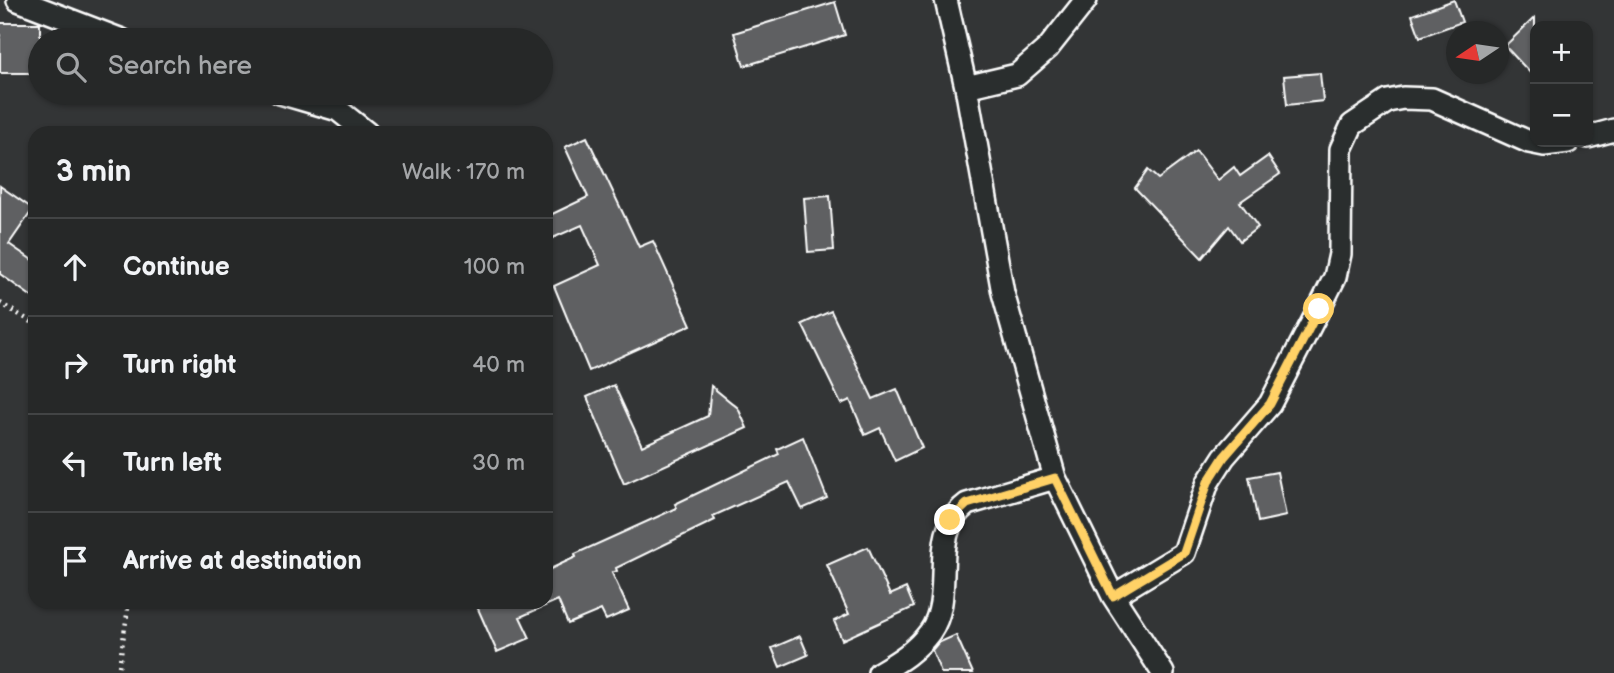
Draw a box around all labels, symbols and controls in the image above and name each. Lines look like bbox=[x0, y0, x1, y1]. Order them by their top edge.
north arrow bbox=[1446, 21, 1509, 84]
map controls bbox=[1530, 21, 1593, 147]
button: + bbox=[1530, 21, 1593, 84]
search box bbox=[28, 28, 553, 105]
icon: search bbox=[52, 48, 90, 86]
text: Search here bbox=[108, 51, 252, 82]
button: − bbox=[1530, 84, 1593, 147]
text: 3 min bbox=[56, 154, 131, 190]
text: Walk · 170 m bbox=[402, 158, 525, 186]
icon: ahead bbox=[56, 248, 94, 286]
text: Continue bbox=[123, 252, 230, 283]
text: 100 m bbox=[464, 253, 525, 281]
route start bbox=[1303, 293, 1334, 324]
icon: right bbox=[56, 346, 94, 384]
text: Turn right bbox=[123, 350, 236, 381]
text: 40 m bbox=[472, 351, 525, 379]
icon: left bbox=[56, 444, 94, 482]
text: Turn left bbox=[123, 448, 222, 479]
text: 30 m bbox=[472, 449, 525, 477]
route end bbox=[934, 504, 965, 535]
icon: arrive bbox=[56, 542, 94, 580]
text: Arrive at destination bbox=[123, 546, 362, 577]

